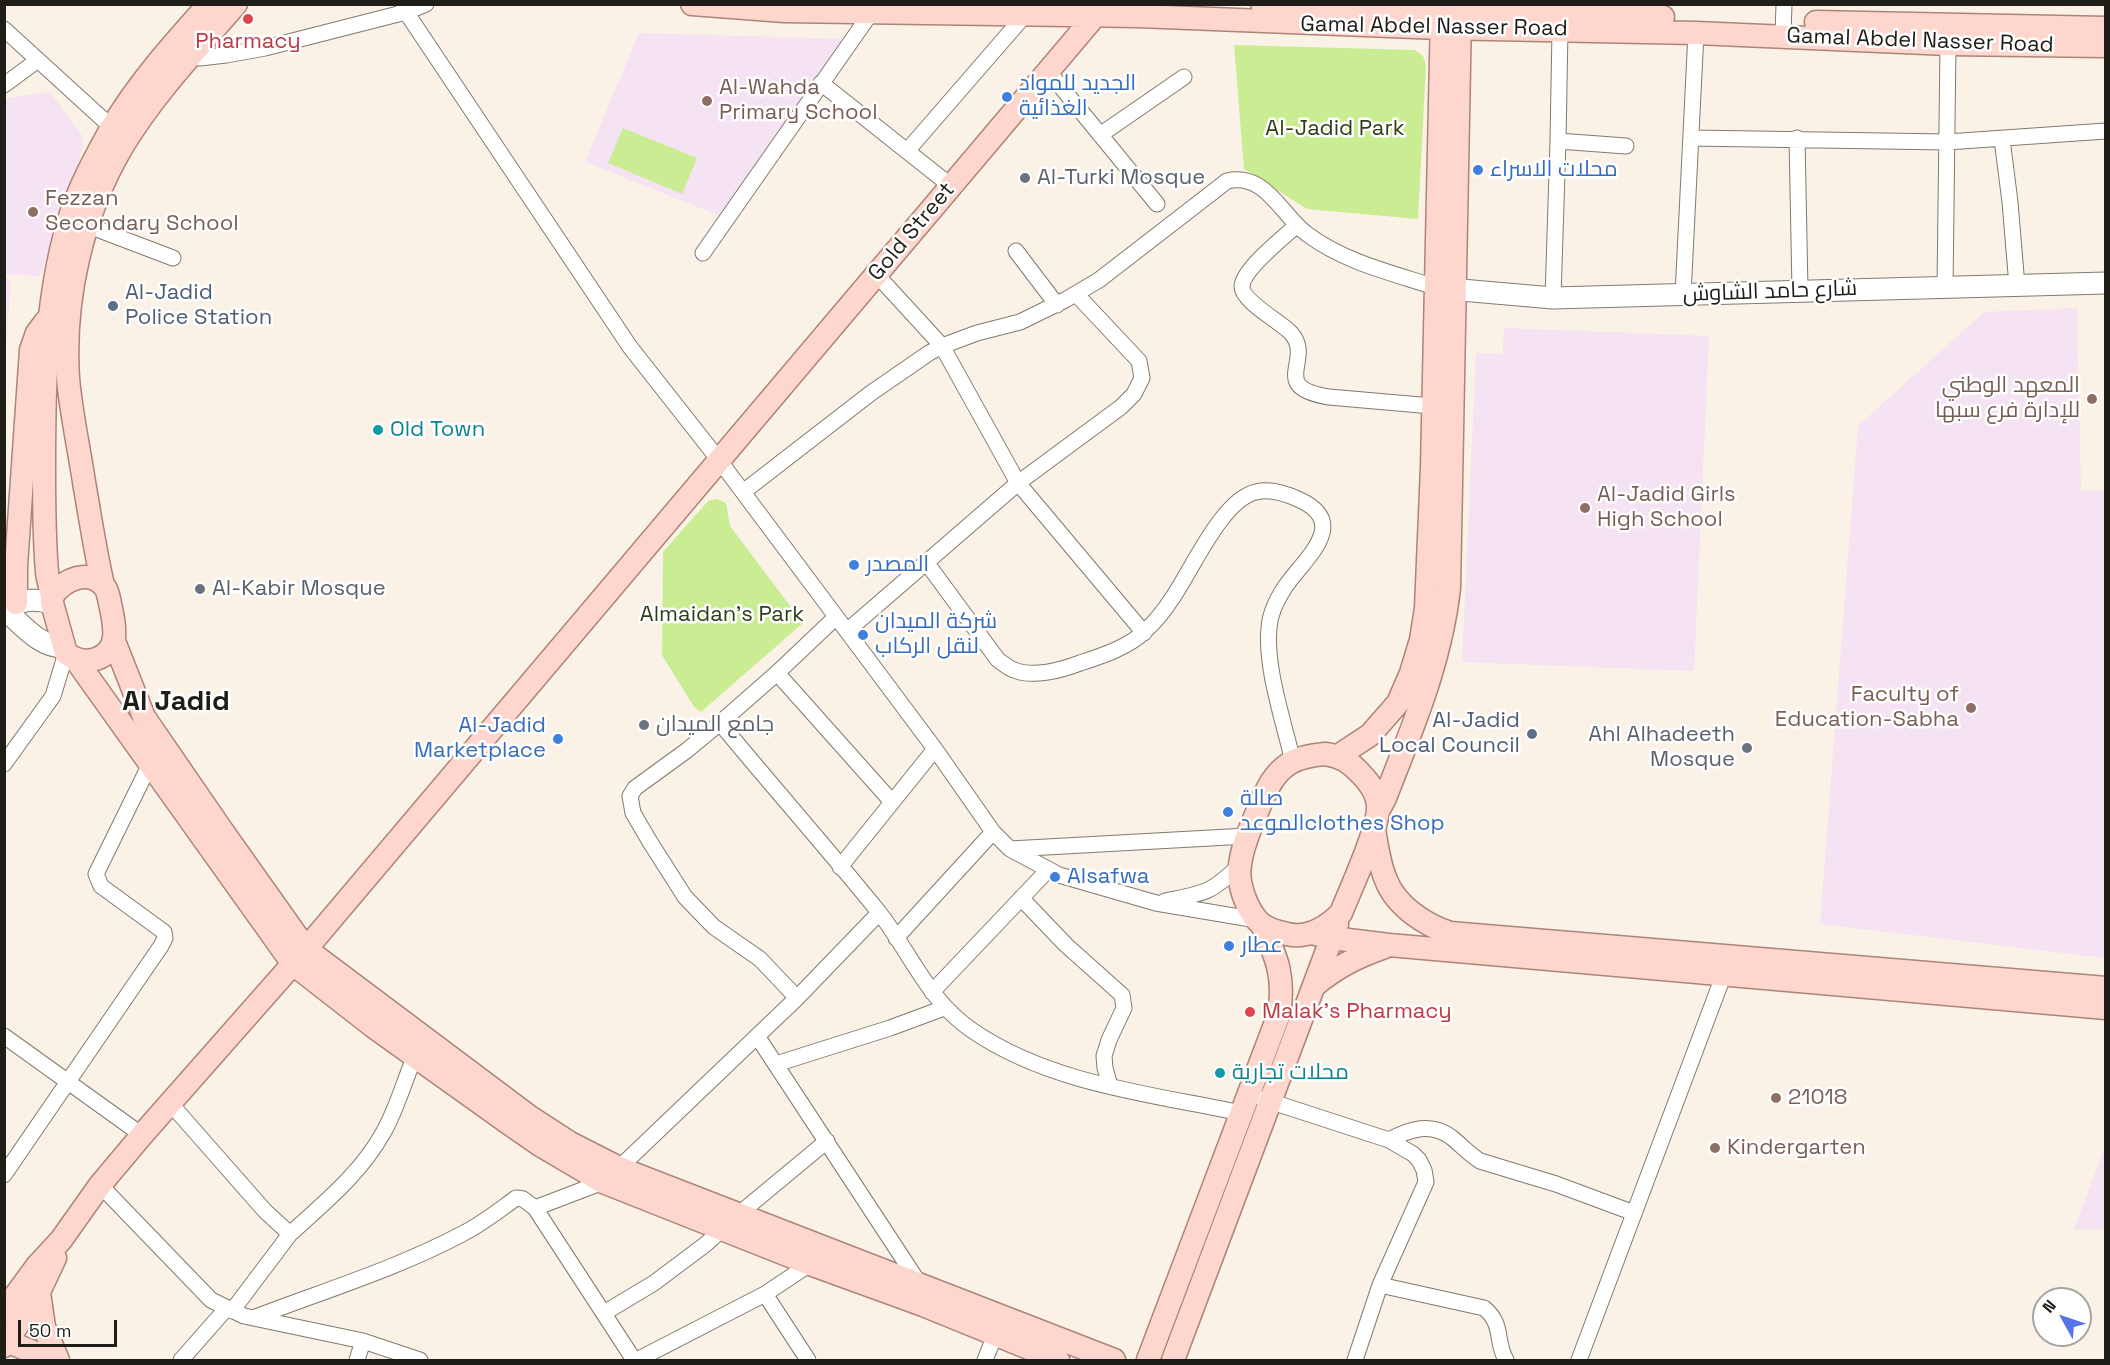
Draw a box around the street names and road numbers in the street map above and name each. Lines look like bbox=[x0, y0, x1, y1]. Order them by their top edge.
street label: Gamal Abdel Nasser Road bbox=[1300, 11, 1568, 43]
street label: Gamal Abdel Nasser Road bbox=[1786, 23, 2054, 59]
street label: Gold Street bbox=[863, 177, 961, 287]
street label: شارع حامد الشاوش bbox=[1682, 276, 1858, 308]

